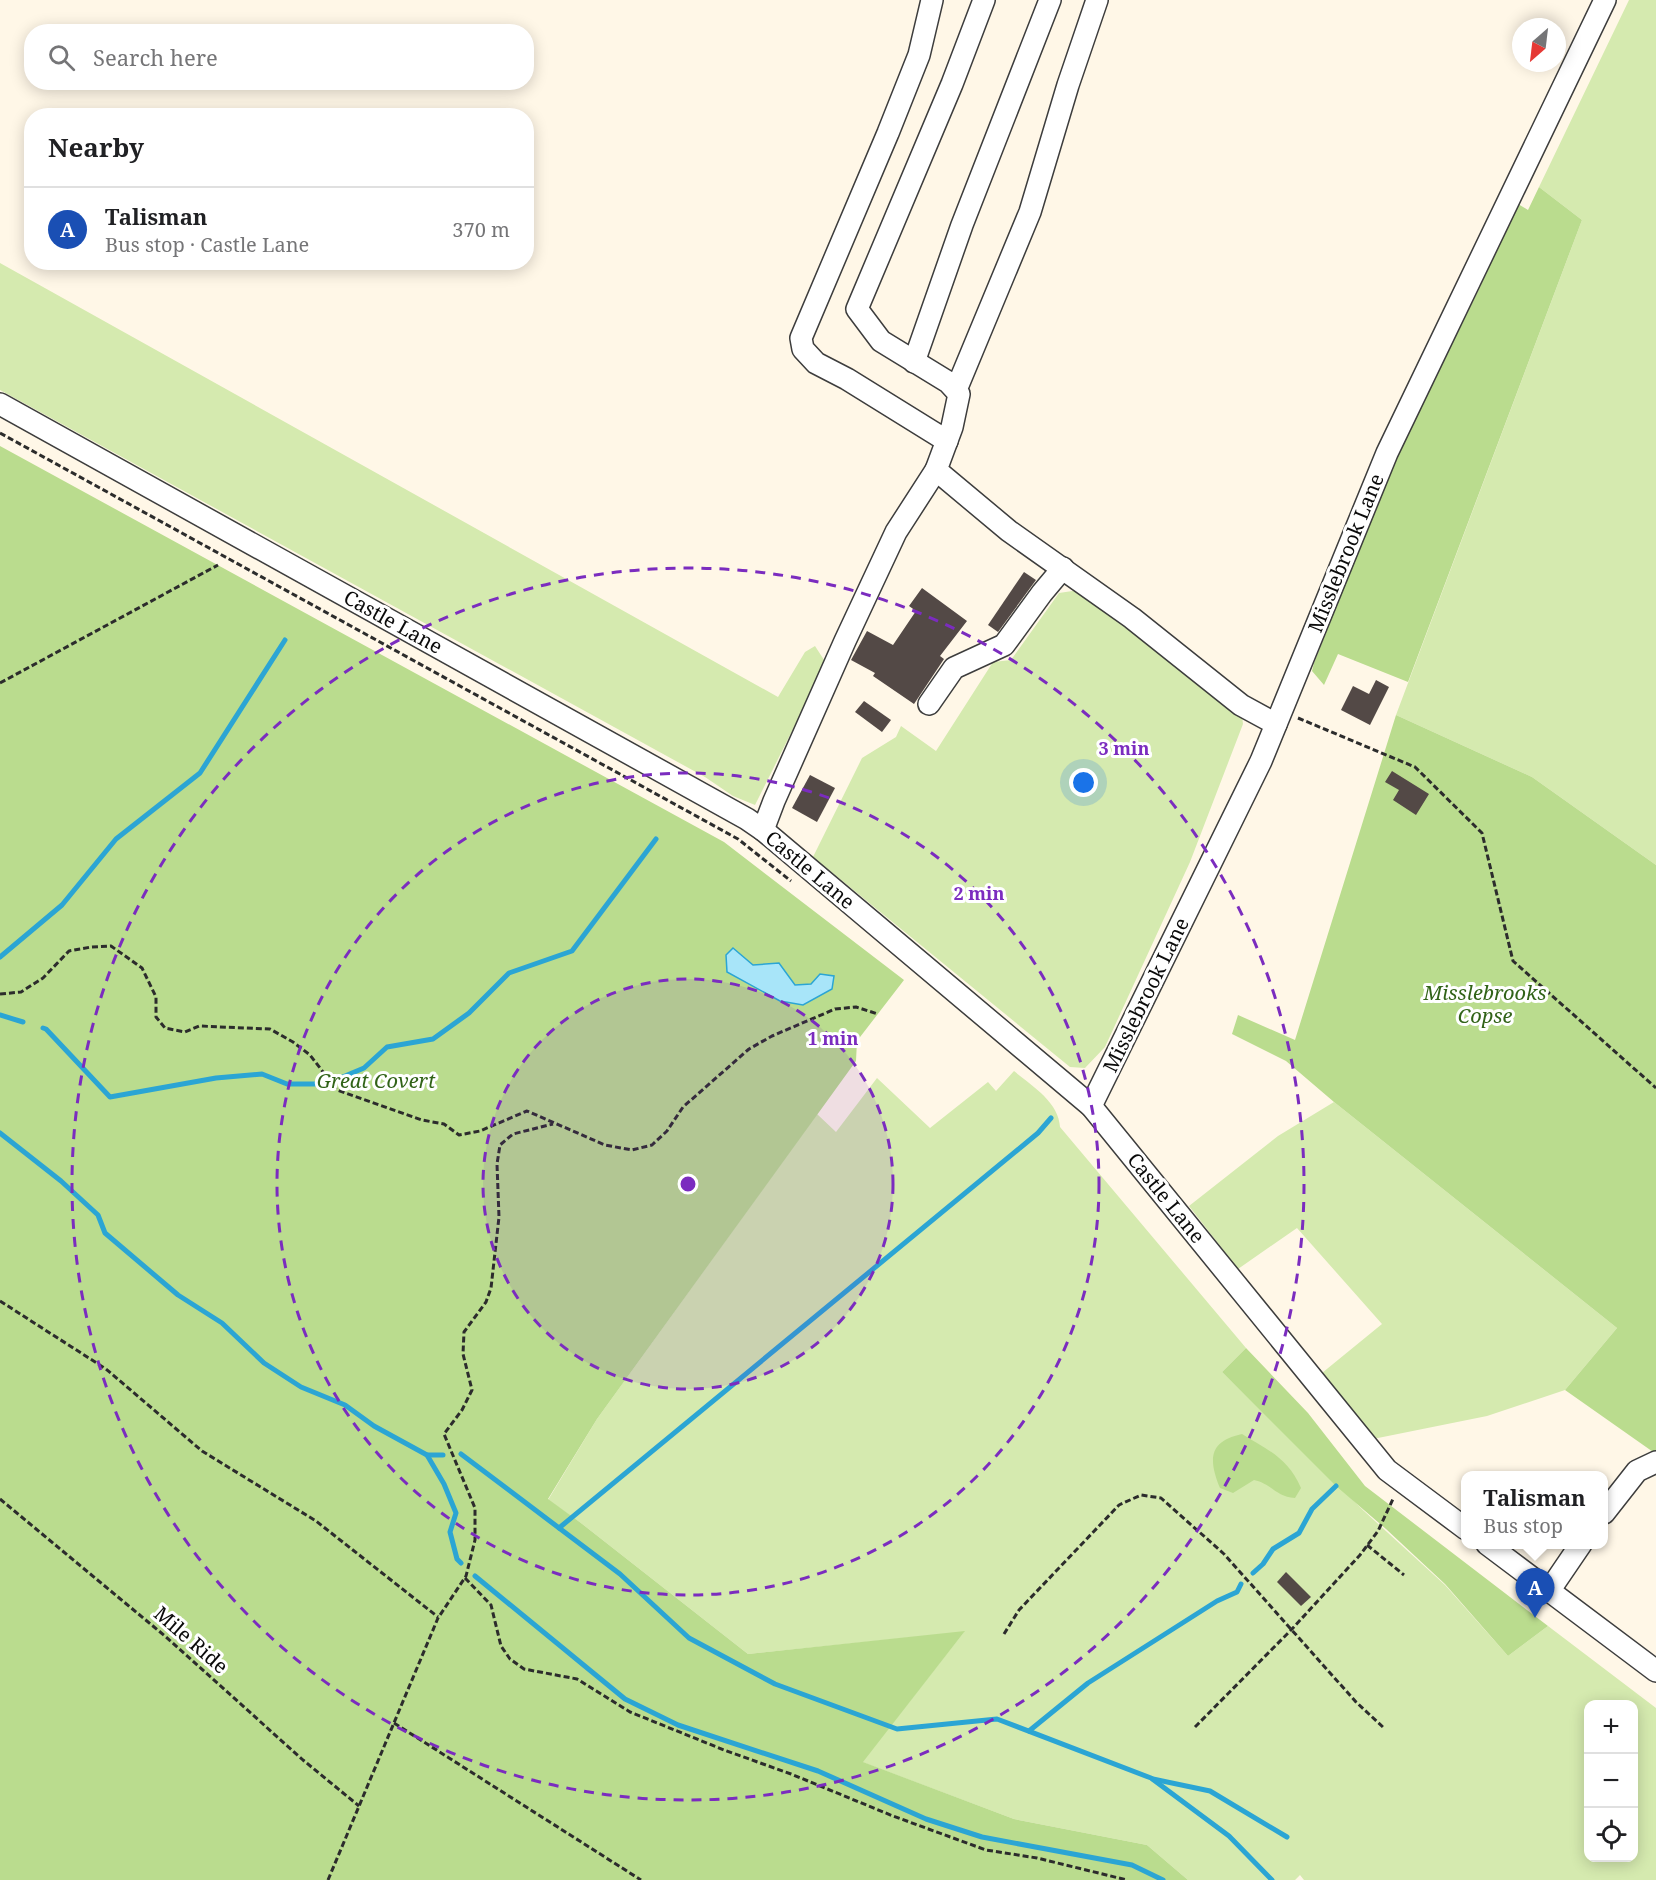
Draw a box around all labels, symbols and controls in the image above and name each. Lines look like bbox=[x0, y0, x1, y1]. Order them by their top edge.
north arrow bbox=[1512, 18, 1566, 72]
search box bbox=[24, 24, 534, 90]
icon: search bbox=[45, 41, 78, 74]
text: Search here bbox=[93, 42, 218, 72]
text: Nearby bbox=[48, 129, 144, 165]
text: Talisman bbox=[105, 201, 208, 231]
text: A bbox=[60, 216, 75, 243]
text: 370 m bbox=[452, 216, 510, 243]
text: Bus stop · Castle Lane bbox=[105, 231, 309, 258]
street label: Misslebrook Lane bbox=[1301, 469, 1390, 636]
street label: Castle Lane bbox=[339, 583, 447, 660]
text: 3 min bbox=[1099, 736, 1149, 760]
your location bbox=[1069, 768, 1098, 797]
street label: Castle Lane bbox=[760, 824, 861, 915]
text: 2 min bbox=[954, 881, 1004, 905]
street label: Misslebrook Lane bbox=[1096, 913, 1195, 1077]
park label: Misslebrooks Copse bbox=[1422, 979, 1547, 1029]
text: 1 min bbox=[808, 1026, 858, 1050]
park label: Great Covert bbox=[317, 1067, 436, 1094]
street label: Castle Lane bbox=[1122, 1147, 1211, 1249]
centre of rings bbox=[678, 1174, 698, 1194]
popup bbox=[1461, 1471, 1608, 1549]
text: Talisman bbox=[1483, 1482, 1586, 1512]
text: Bus stop bbox=[1483, 1512, 1563, 1539]
pin: A bbox=[1516, 1568, 1555, 1618]
street label: Mile Ride bbox=[149, 1600, 234, 1679]
map controls bbox=[1584, 1700, 1638, 1862]
button: + bbox=[1584, 1700, 1638, 1754]
button: − bbox=[1584, 1754, 1638, 1808]
button: locate bbox=[1584, 1808, 1638, 1862]

